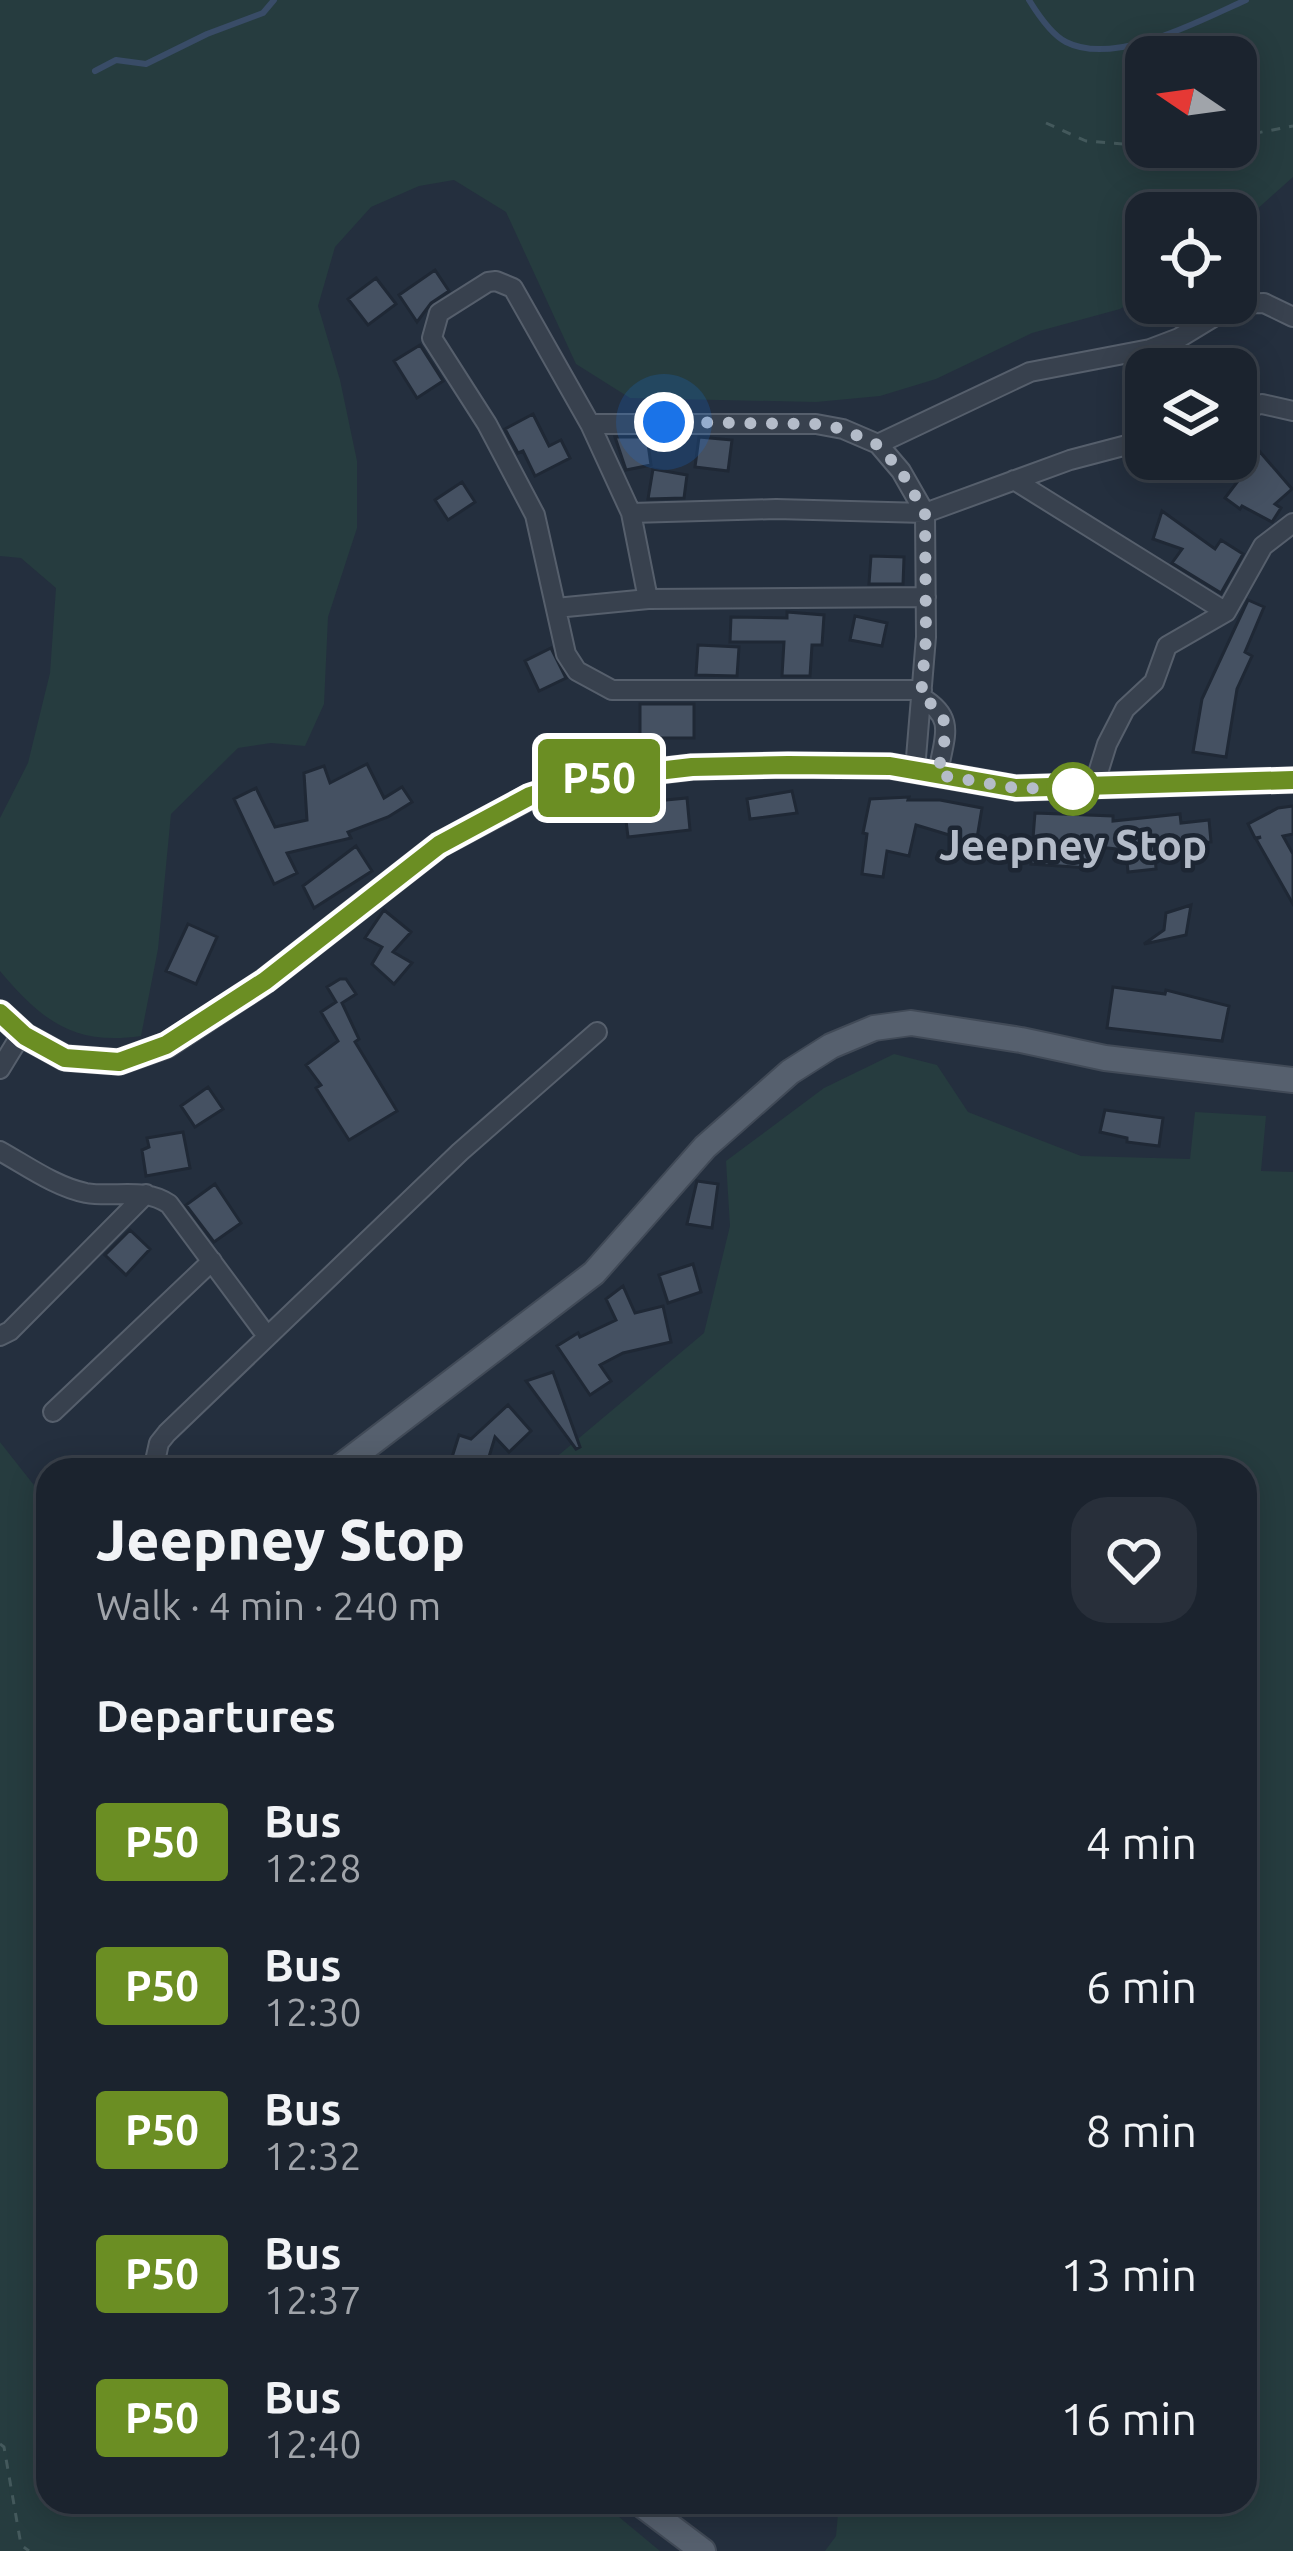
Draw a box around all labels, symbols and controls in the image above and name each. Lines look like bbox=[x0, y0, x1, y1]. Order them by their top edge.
north arrow bbox=[1125, 36, 1257, 168]
map controls bbox=[1125, 36, 1257, 480]
button: locate bbox=[1125, 192, 1257, 324]
button: layers bbox=[1125, 348, 1257, 480]
your location bbox=[634, 392, 694, 452]
line badge: P50 bbox=[530, 739, 668, 817]
text: P50 bbox=[562, 754, 636, 801]
marker: Jeepney Stop bbox=[1048, 764, 1098, 814]
place label: Jeepney Stop bbox=[939, 821, 1207, 868]
button: heart bbox=[1071, 1497, 1197, 1623]
text: Jeepney Stop bbox=[96, 1507, 465, 1571]
text: Walk · 4 min · 240 m bbox=[96, 1584, 441, 1627]
text: Departures bbox=[96, 1690, 336, 1741]
text: Bus bbox=[264, 1795, 341, 1846]
text: 4 min bbox=[1086, 1817, 1197, 1868]
text: P50 bbox=[125, 1818, 199, 1865]
text: 12:28 bbox=[264, 1846, 362, 1889]
text: Bus bbox=[264, 1939, 341, 1990]
text: 6 min bbox=[1086, 1961, 1197, 2012]
text: P50 bbox=[125, 1962, 199, 2009]
text: 12:30 bbox=[264, 1990, 362, 2033]
text: Bus bbox=[264, 2083, 341, 2134]
text: 8 min bbox=[1086, 2105, 1197, 2156]
text: P50 bbox=[125, 2106, 199, 2153]
text: 12:32 bbox=[264, 2134, 362, 2177]
text: Bus bbox=[264, 2227, 341, 2278]
text: 13 min bbox=[1060, 2249, 1197, 2300]
text: P50 bbox=[125, 2250, 199, 2297]
text: 12:37 bbox=[264, 2278, 362, 2321]
text: Bus bbox=[264, 2371, 341, 2422]
text: 16 min bbox=[1060, 2393, 1197, 2444]
text: P50 bbox=[125, 2394, 199, 2441]
text: 12:40 bbox=[264, 2422, 362, 2465]

